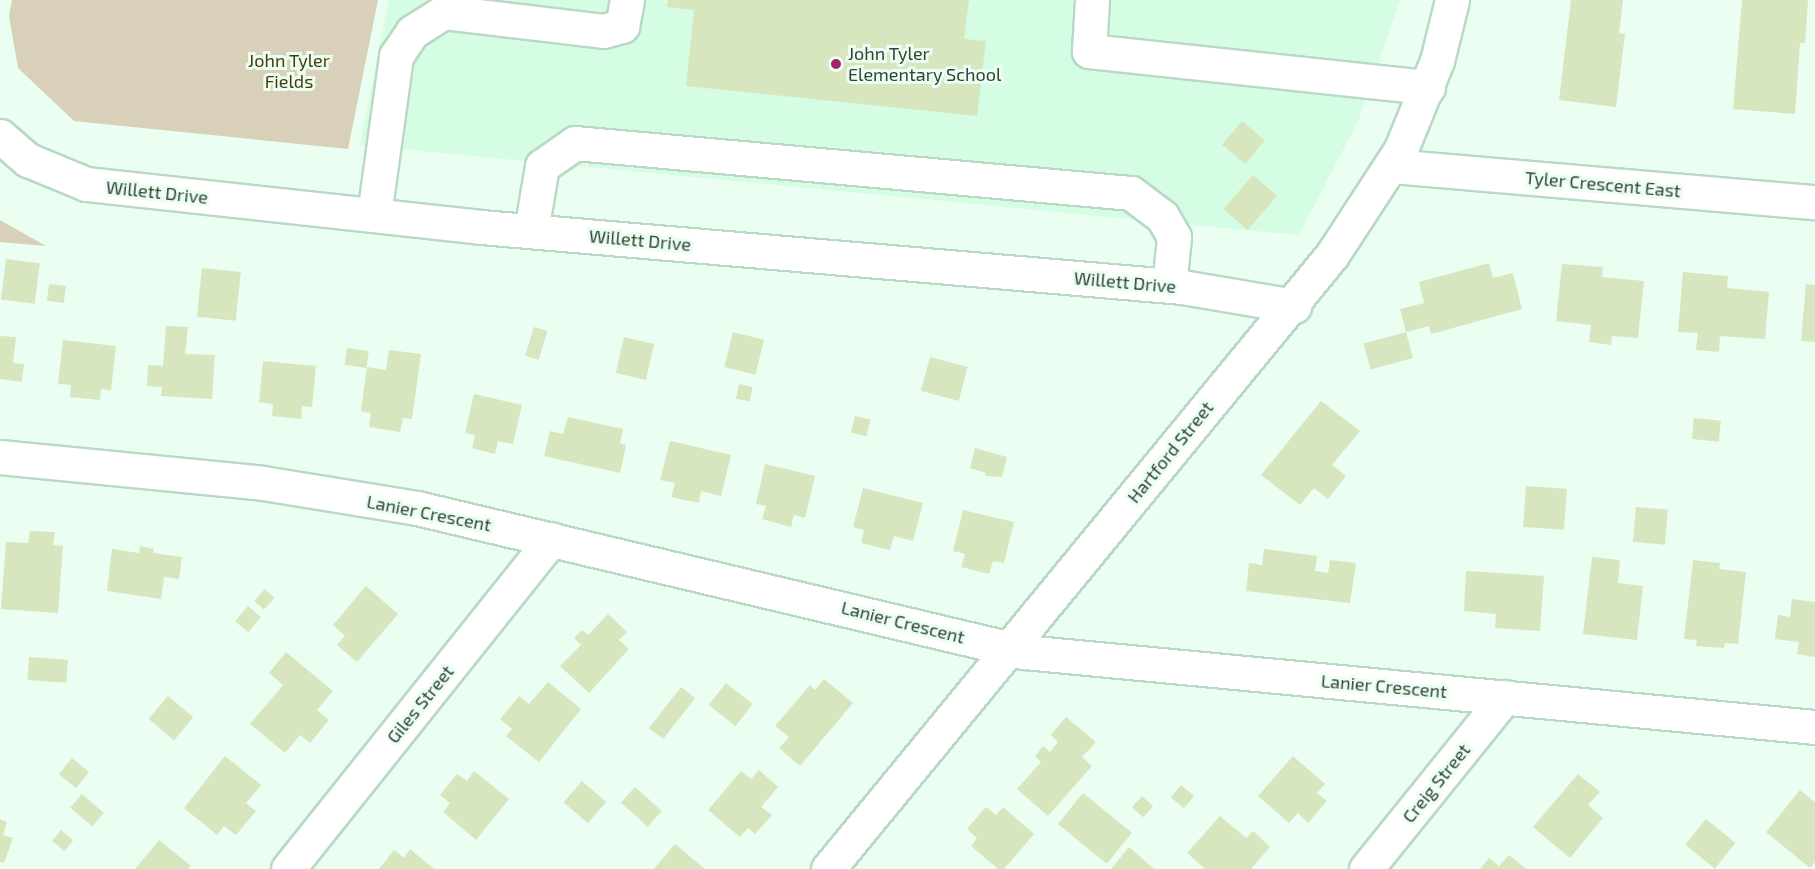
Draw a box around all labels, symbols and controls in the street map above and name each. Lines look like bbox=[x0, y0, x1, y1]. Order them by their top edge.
place label: John Tyler Elementary School bbox=[848, 43, 1002, 86]
park label: John Tyler Fields bbox=[248, 50, 330, 92]
marker: John Tyler Elementary School bbox=[829, 57, 843, 71]
street label: Tyler Crescent East bbox=[1524, 166, 1682, 202]
street label: Willett Drive bbox=[105, 176, 209, 208]
street label: Willett Drive bbox=[588, 225, 692, 255]
street label: Willett Drive bbox=[1073, 267, 1177, 297]
street label: Hartford Street bbox=[1122, 397, 1218, 507]
street label: Lanier Crescent bbox=[365, 490, 493, 536]
street label: Lanier Crescent bbox=[839, 596, 967, 648]
street label: Giles Street bbox=[382, 661, 458, 747]
street label: Lanier Crescent bbox=[1320, 670, 1448, 702]
street label: Creig Street bbox=[1398, 739, 1474, 827]

